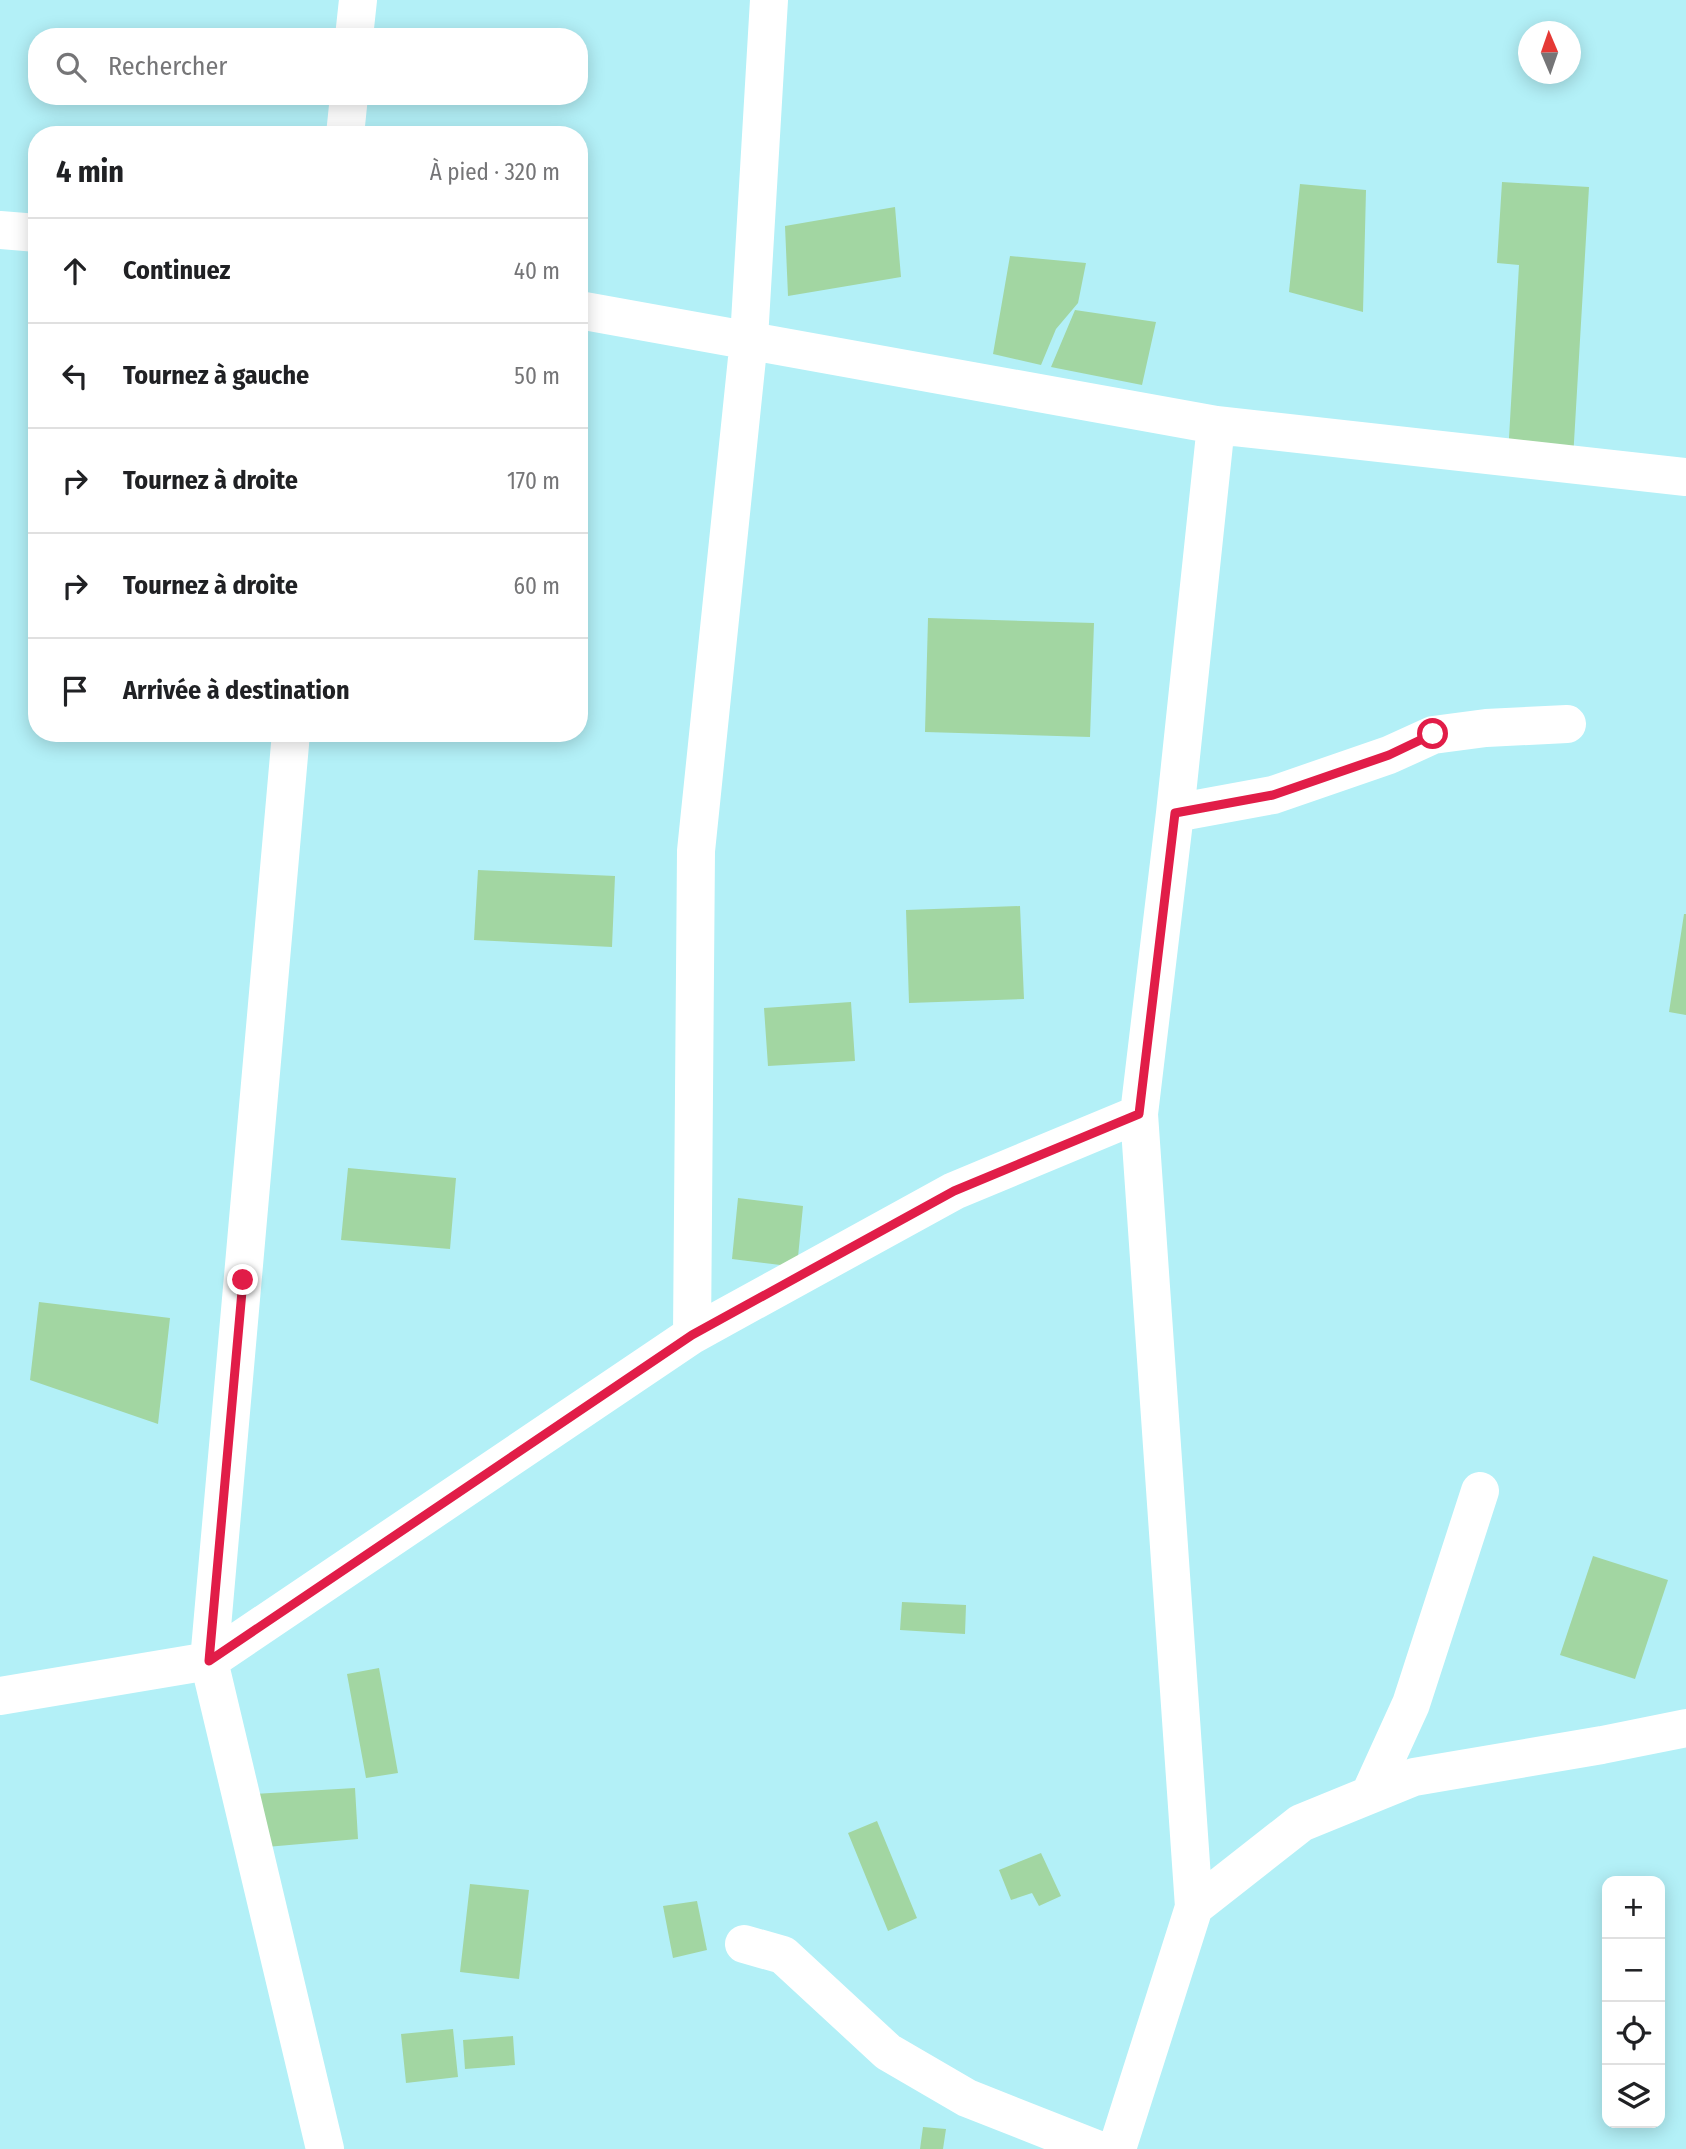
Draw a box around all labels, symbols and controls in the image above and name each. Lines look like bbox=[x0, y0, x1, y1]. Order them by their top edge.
north arrow bbox=[1518, 21, 1581, 84]
search box bbox=[28, 28, 588, 105]
icon: search bbox=[52, 48, 90, 86]
text: Rechercher bbox=[108, 51, 227, 82]
text: 4 min bbox=[56, 154, 124, 190]
text: À pied · 320 m bbox=[430, 158, 560, 186]
icon: ahead bbox=[56, 252, 94, 290]
text: Continuez bbox=[123, 255, 230, 286]
text: 40 m bbox=[514, 257, 560, 285]
icon: left bbox=[56, 357, 94, 395]
text: Tournez à gauche bbox=[123, 360, 309, 391]
text: 50 m bbox=[514, 362, 560, 390]
icon: right bbox=[56, 462, 94, 500]
text: Tournez à droite bbox=[123, 465, 298, 496]
text: 170 m bbox=[507, 467, 560, 495]
icon: right bbox=[56, 567, 94, 605]
text: Tournez à droite bbox=[123, 570, 298, 601]
text: 60 m bbox=[514, 572, 560, 600]
icon: arrive bbox=[56, 672, 94, 710]
text: Arrivée à destination bbox=[123, 675, 350, 706]
route start bbox=[1417, 718, 1448, 749]
route end bbox=[227, 1264, 258, 1295]
map controls bbox=[1602, 1876, 1665, 2128]
button: + bbox=[1602, 1876, 1665, 1939]
button: − bbox=[1602, 1939, 1665, 2002]
button: locate bbox=[1602, 2002, 1665, 2065]
button: layers bbox=[1602, 2065, 1665, 2128]

